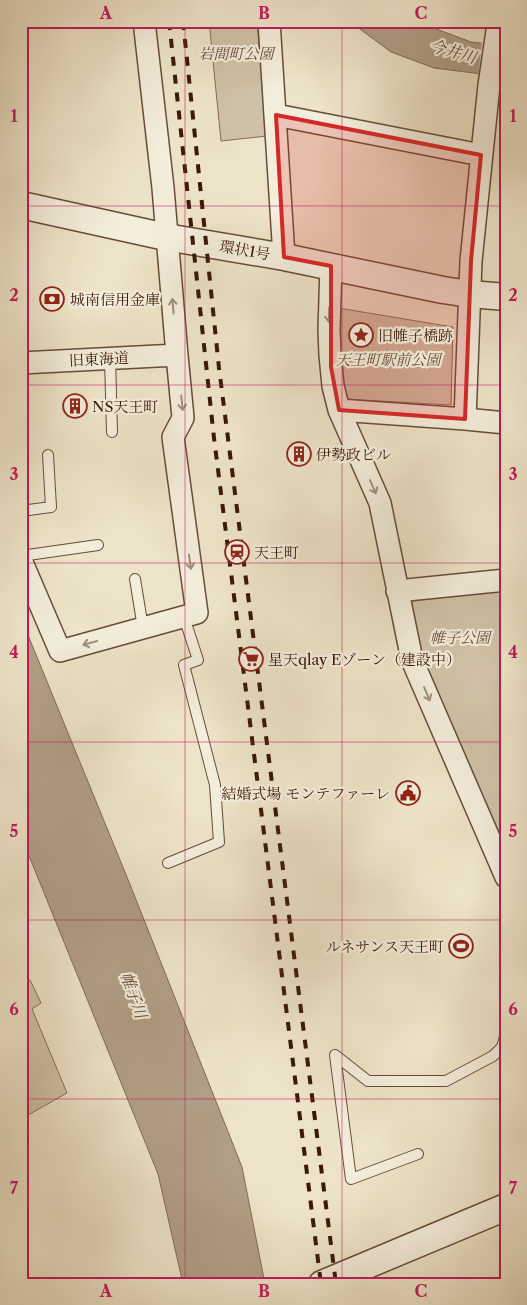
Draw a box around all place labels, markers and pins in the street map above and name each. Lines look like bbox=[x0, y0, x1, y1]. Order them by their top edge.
bank icon: 城南信用金庫 bbox=[39, 286, 65, 312]
place label: 城南信用金庫 bbox=[70, 290, 160, 309]
place icon: 旧帷子橋跡 bbox=[348, 322, 374, 348]
place label: 旧帷子橋跡 bbox=[378, 326, 453, 345]
building icon: NS天王町 bbox=[62, 393, 88, 419]
place label: NS天王町 bbox=[92, 397, 158, 416]
building icon: 伊勢政ビル bbox=[286, 441, 312, 467]
place label: 伊勢政ビル bbox=[316, 445, 391, 464]
station icon: 天王町 bbox=[224, 539, 250, 565]
place label: 天王町 bbox=[254, 543, 299, 562]
supermarket icon: 星天qlay Eゾーン（建設中） bbox=[238, 646, 264, 672]
place label: 星天qlay Eゾーン（建設中） bbox=[268, 650, 461, 669]
public building icon: 結婚式場 モンテファーレ bbox=[395, 780, 421, 806]
place label: 結婚式場 モンテファーレ bbox=[222, 784, 390, 803]
sports icon: ルネサンス天王町 bbox=[448, 933, 474, 959]
place label: ルネサンス天王町 bbox=[326, 937, 444, 956]

